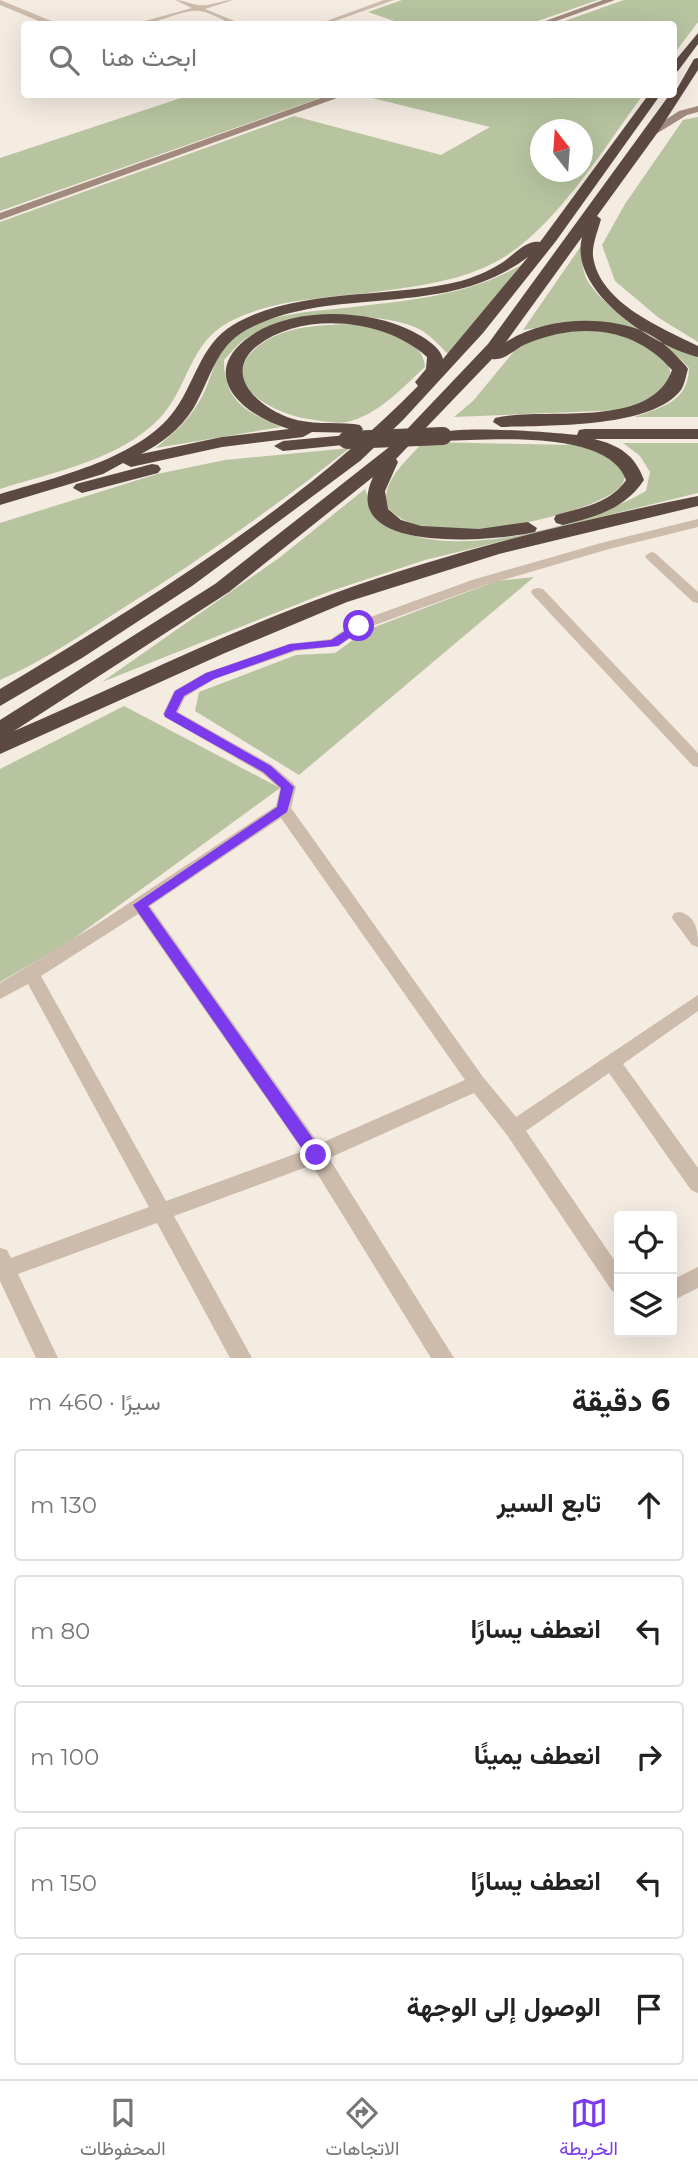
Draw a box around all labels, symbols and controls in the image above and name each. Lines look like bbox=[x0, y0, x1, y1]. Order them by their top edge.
search box bbox=[21, 21, 677, 98]
icon: search bbox=[45, 41, 83, 79]
text: ابحث هنا bbox=[101, 41, 197, 73]
north arrow bbox=[530, 119, 593, 182]
route start bbox=[343, 610, 374, 641]
route end bbox=[300, 1139, 331, 1170]
map controls bbox=[614, 1211, 677, 1337]
button: locate bbox=[614, 1211, 677, 1274]
button: layers bbox=[614, 1274, 677, 1337]
text: 6 دقيقة bbox=[572, 1382, 670, 1419]
text: سيرًا · 460 m bbox=[28, 1388, 161, 1416]
icon: ahead bbox=[630, 1486, 668, 1524]
text: تابع السير bbox=[497, 1487, 601, 1519]
text: 130 m bbox=[30, 1491, 97, 1519]
icon: left bbox=[630, 1612, 668, 1650]
text: انعطف يسارًا bbox=[471, 1613, 601, 1645]
text: 80 m bbox=[30, 1617, 90, 1645]
icon: right bbox=[630, 1738, 668, 1776]
text: انعطف يمينًا bbox=[474, 1739, 601, 1771]
text: 100 m bbox=[30, 1743, 99, 1771]
icon: left bbox=[630, 1864, 668, 1902]
text: انعطف يسارًا bbox=[471, 1865, 601, 1897]
text: 150 m bbox=[30, 1869, 97, 1897]
icon: arrive bbox=[630, 1990, 668, 2028]
text: الوصول إلى الوجهة bbox=[407, 1991, 601, 2023]
tab: المحفوظات bbox=[80, 2094, 166, 2165]
tab: الاتجاهات bbox=[326, 2094, 399, 2165]
tab: الخريطة bbox=[559, 2094, 618, 2165]

